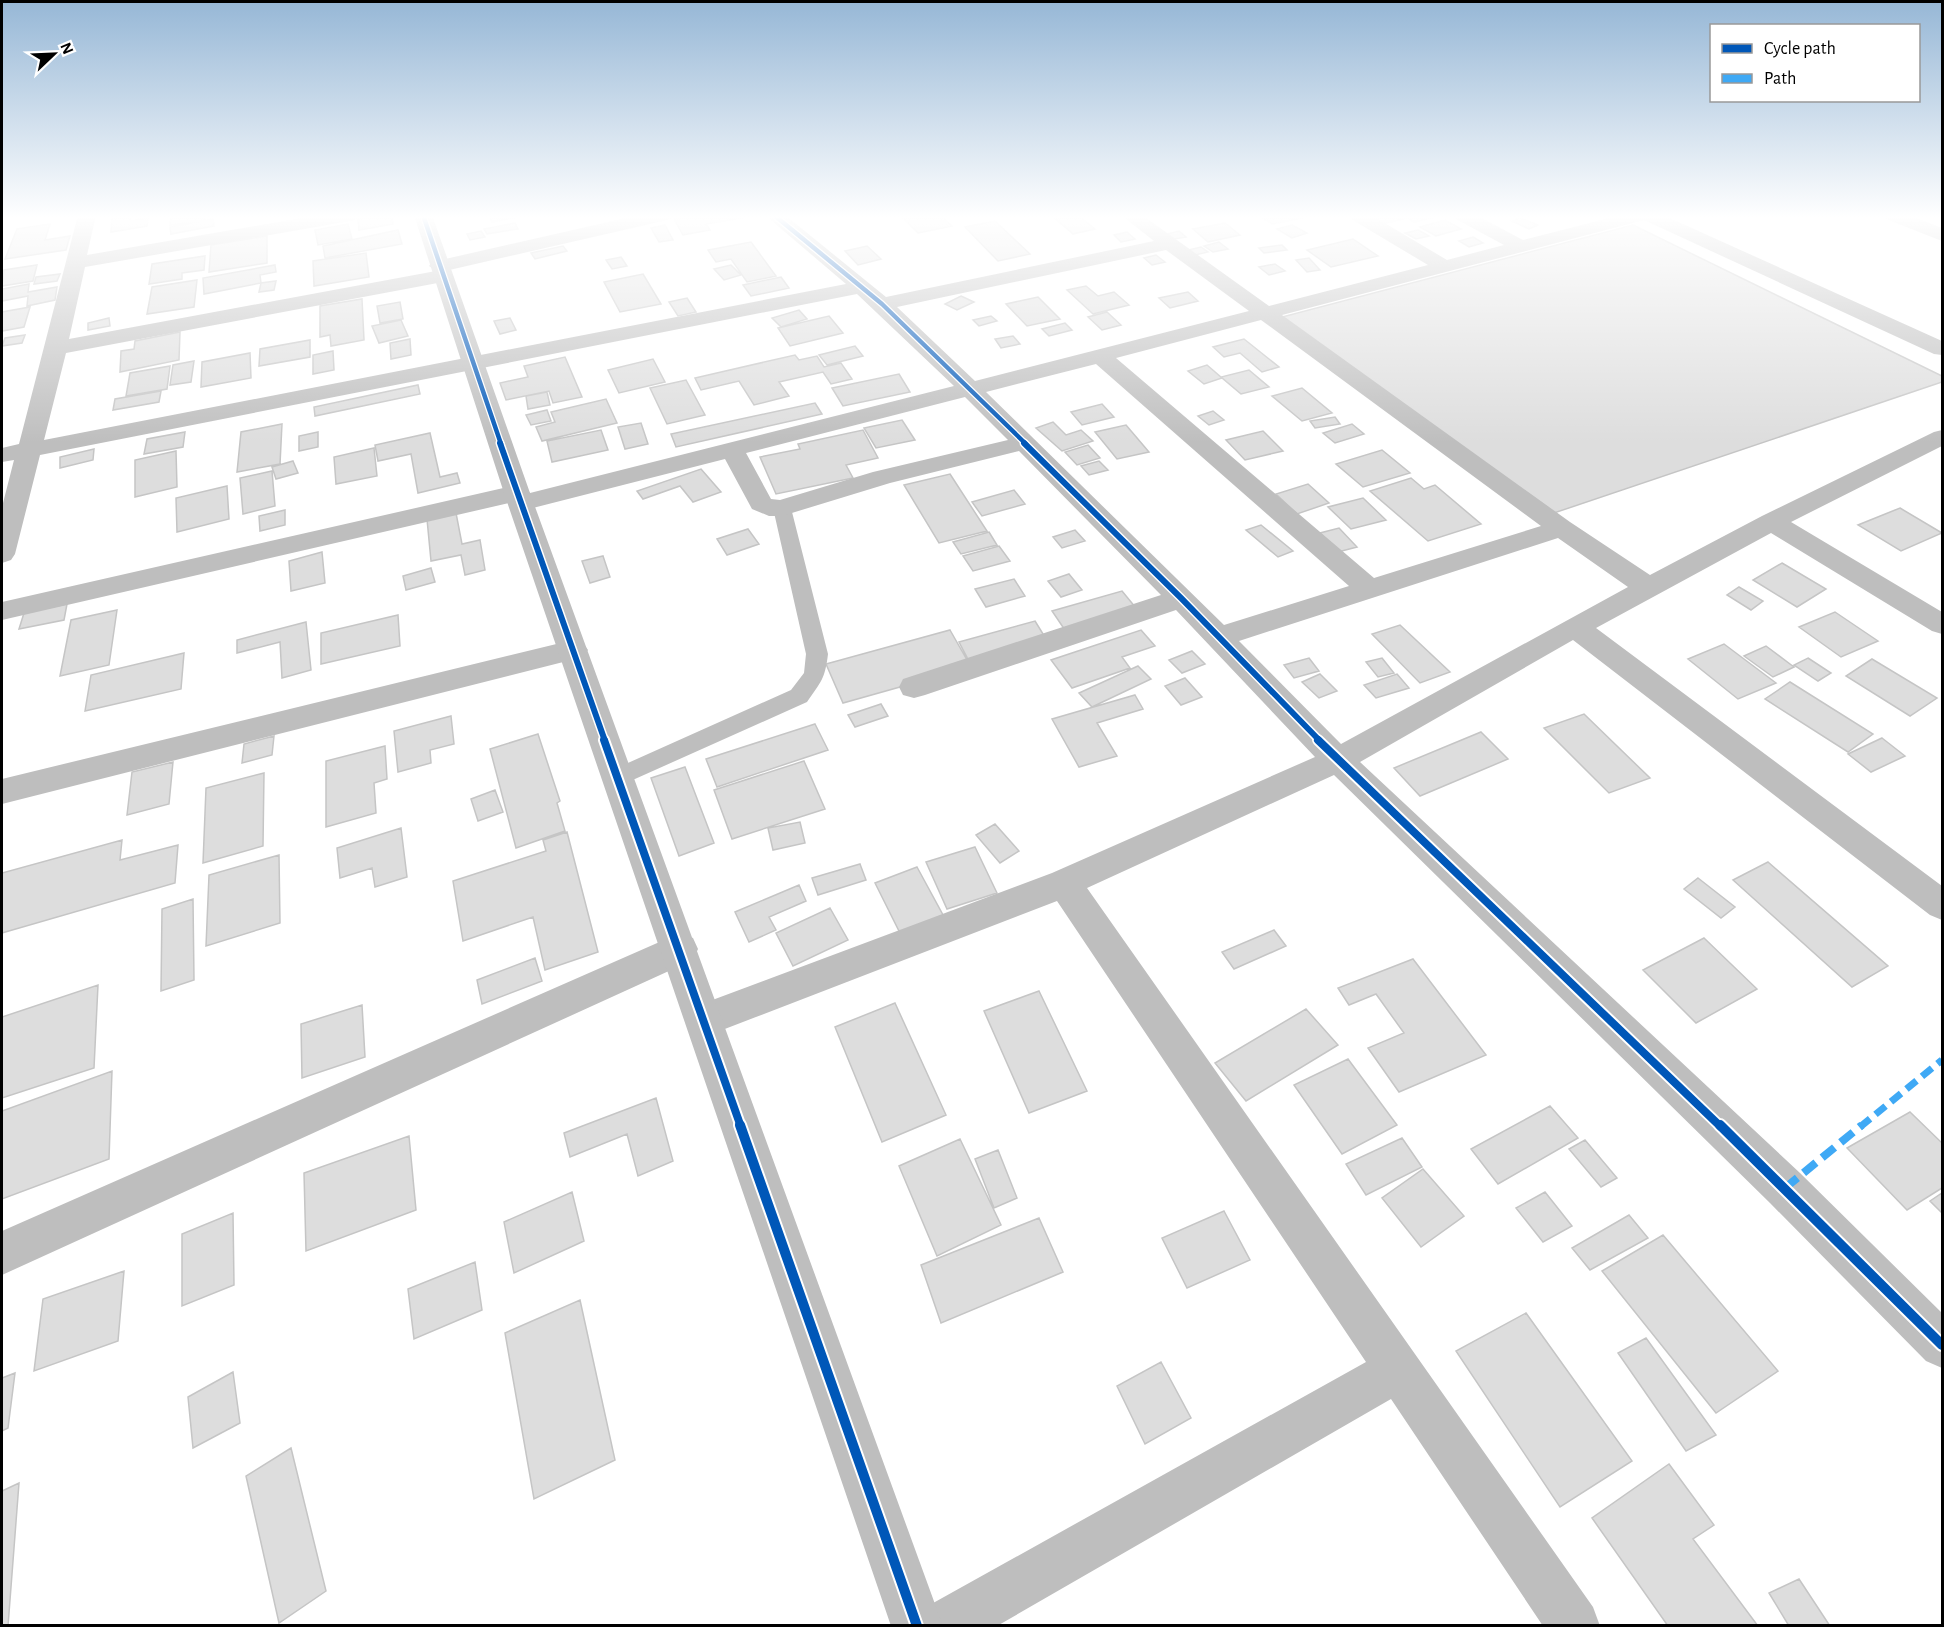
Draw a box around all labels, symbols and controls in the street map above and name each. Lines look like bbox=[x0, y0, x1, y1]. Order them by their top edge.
north arrow bbox=[24, 24, 84, 84]
legend bbox=[1710, 24, 1920, 102]
text: N bbox=[57, 40, 76, 57]
text: Cycle path bbox=[1764, 40, 1836, 58]
text: Path bbox=[1764, 70, 1796, 88]

